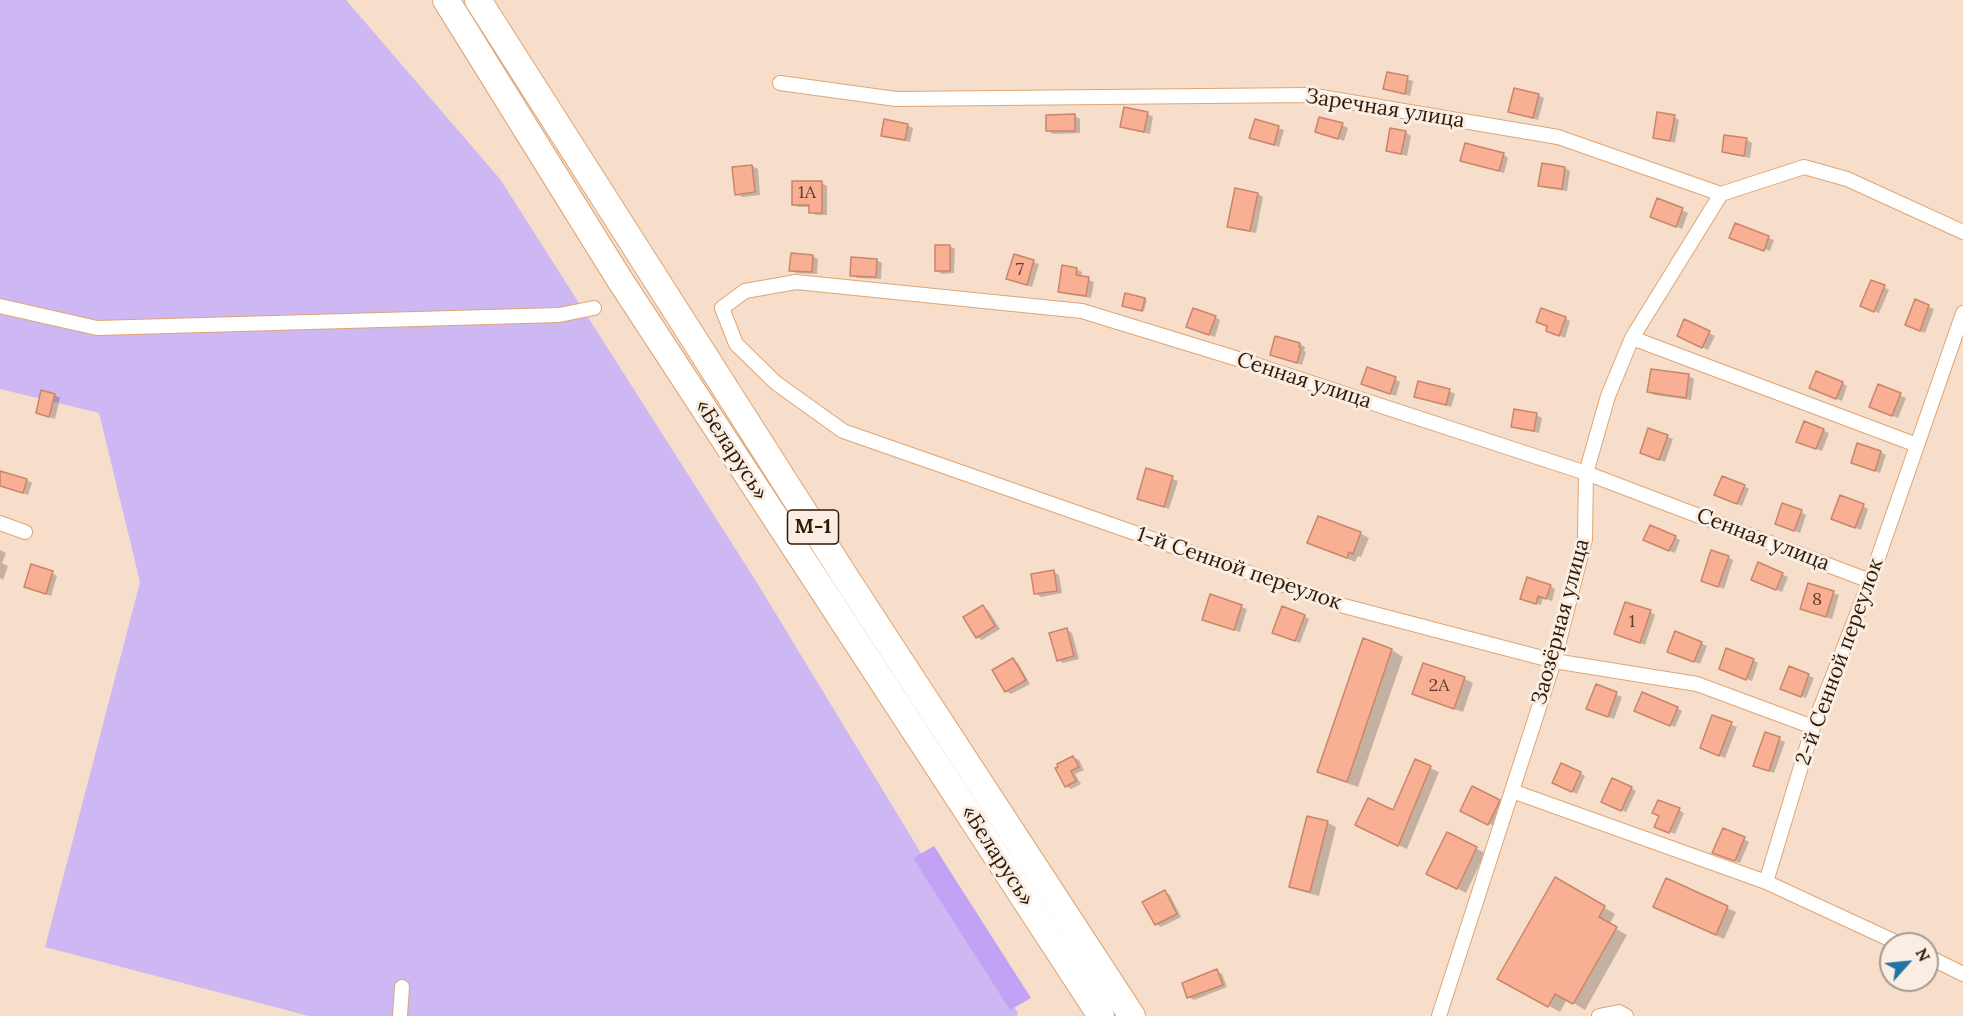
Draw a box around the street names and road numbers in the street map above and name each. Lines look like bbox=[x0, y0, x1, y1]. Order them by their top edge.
street label: Заречная улица bbox=[1304, 84, 1466, 134]
street label: Сенная улица bbox=[1233, 347, 1375, 415]
street label: «Беларусь» bbox=[689, 395, 773, 505]
street label: Сенная улица bbox=[1693, 503, 1833, 577]
road number: М-1 bbox=[788, 510, 838, 544]
street label: 1-й Сенной переулок bbox=[1133, 522, 1345, 616]
street label: Заозёрная улица bbox=[1527, 536, 1595, 708]
street label: 2-й Сенной переулок bbox=[1791, 555, 1889, 769]
street label: «Беларусь» bbox=[955, 801, 1039, 911]

